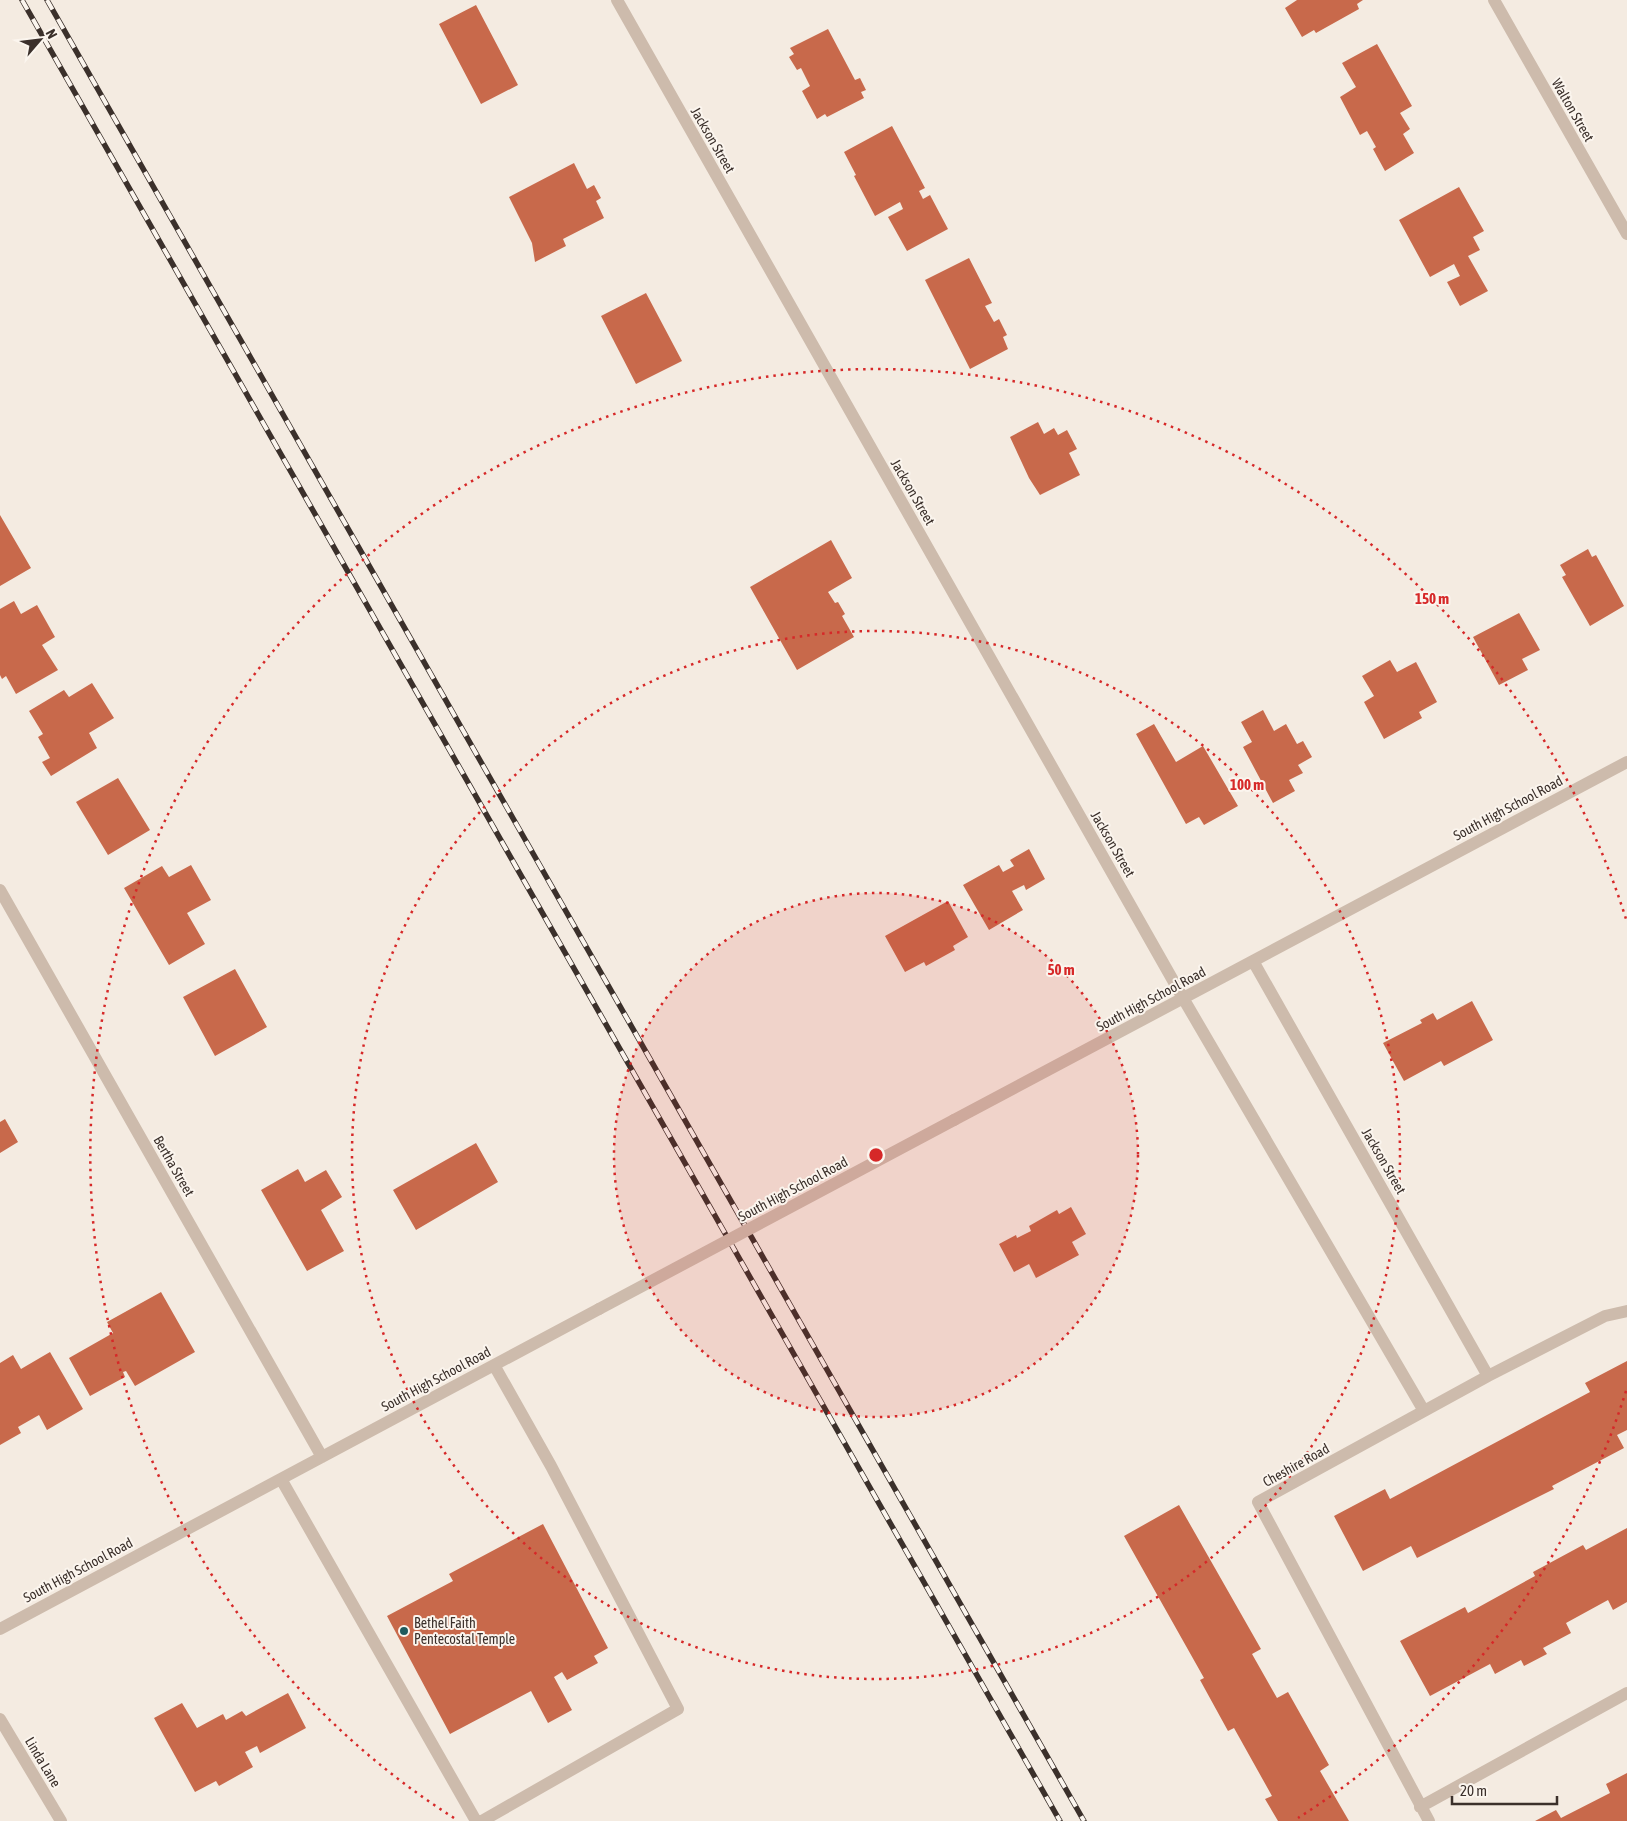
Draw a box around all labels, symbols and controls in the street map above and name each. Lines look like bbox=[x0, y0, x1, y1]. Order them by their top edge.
north arrow bbox=[15, 15, 65, 65]
text: N bbox=[42, 26, 60, 41]
street label: Walton Street bbox=[1549, 76, 1597, 144]
street label: Jackson Street bbox=[688, 104, 738, 176]
street label: Jackson Street bbox=[888, 456, 938, 528]
text: 150 m bbox=[1415, 590, 1449, 607]
street label: South High School Road bbox=[1451, 772, 1565, 844]
text: 100 m bbox=[1230, 776, 1264, 793]
street label: Jackson Street bbox=[1088, 808, 1138, 880]
text: 50 m bbox=[1048, 961, 1075, 978]
street label: South High School Road bbox=[1094, 963, 1208, 1035]
street label: Jackson Street bbox=[1359, 1125, 1409, 1197]
street label: Bertha Street bbox=[150, 1133, 198, 1199]
centre of rings bbox=[867, 1146, 885, 1164]
street label: South High School Road bbox=[736, 1153, 850, 1225]
street label: South High School Road bbox=[379, 1343, 493, 1415]
street label: Cheshire Road bbox=[1260, 1440, 1332, 1490]
street label: South High School Road bbox=[21, 1534, 135, 1606]
place label: Bethel Faith Pentecostal Temple bbox=[414, 1615, 515, 1647]
marker: Bethel Faith Pentecostal Temple bbox=[398, 1625, 410, 1637]
street label: Linda Lane bbox=[22, 1734, 64, 1790]
scale bar bbox=[1452, 1774, 1557, 1806]
text: 20 m bbox=[1460, 1782, 1487, 1799]

